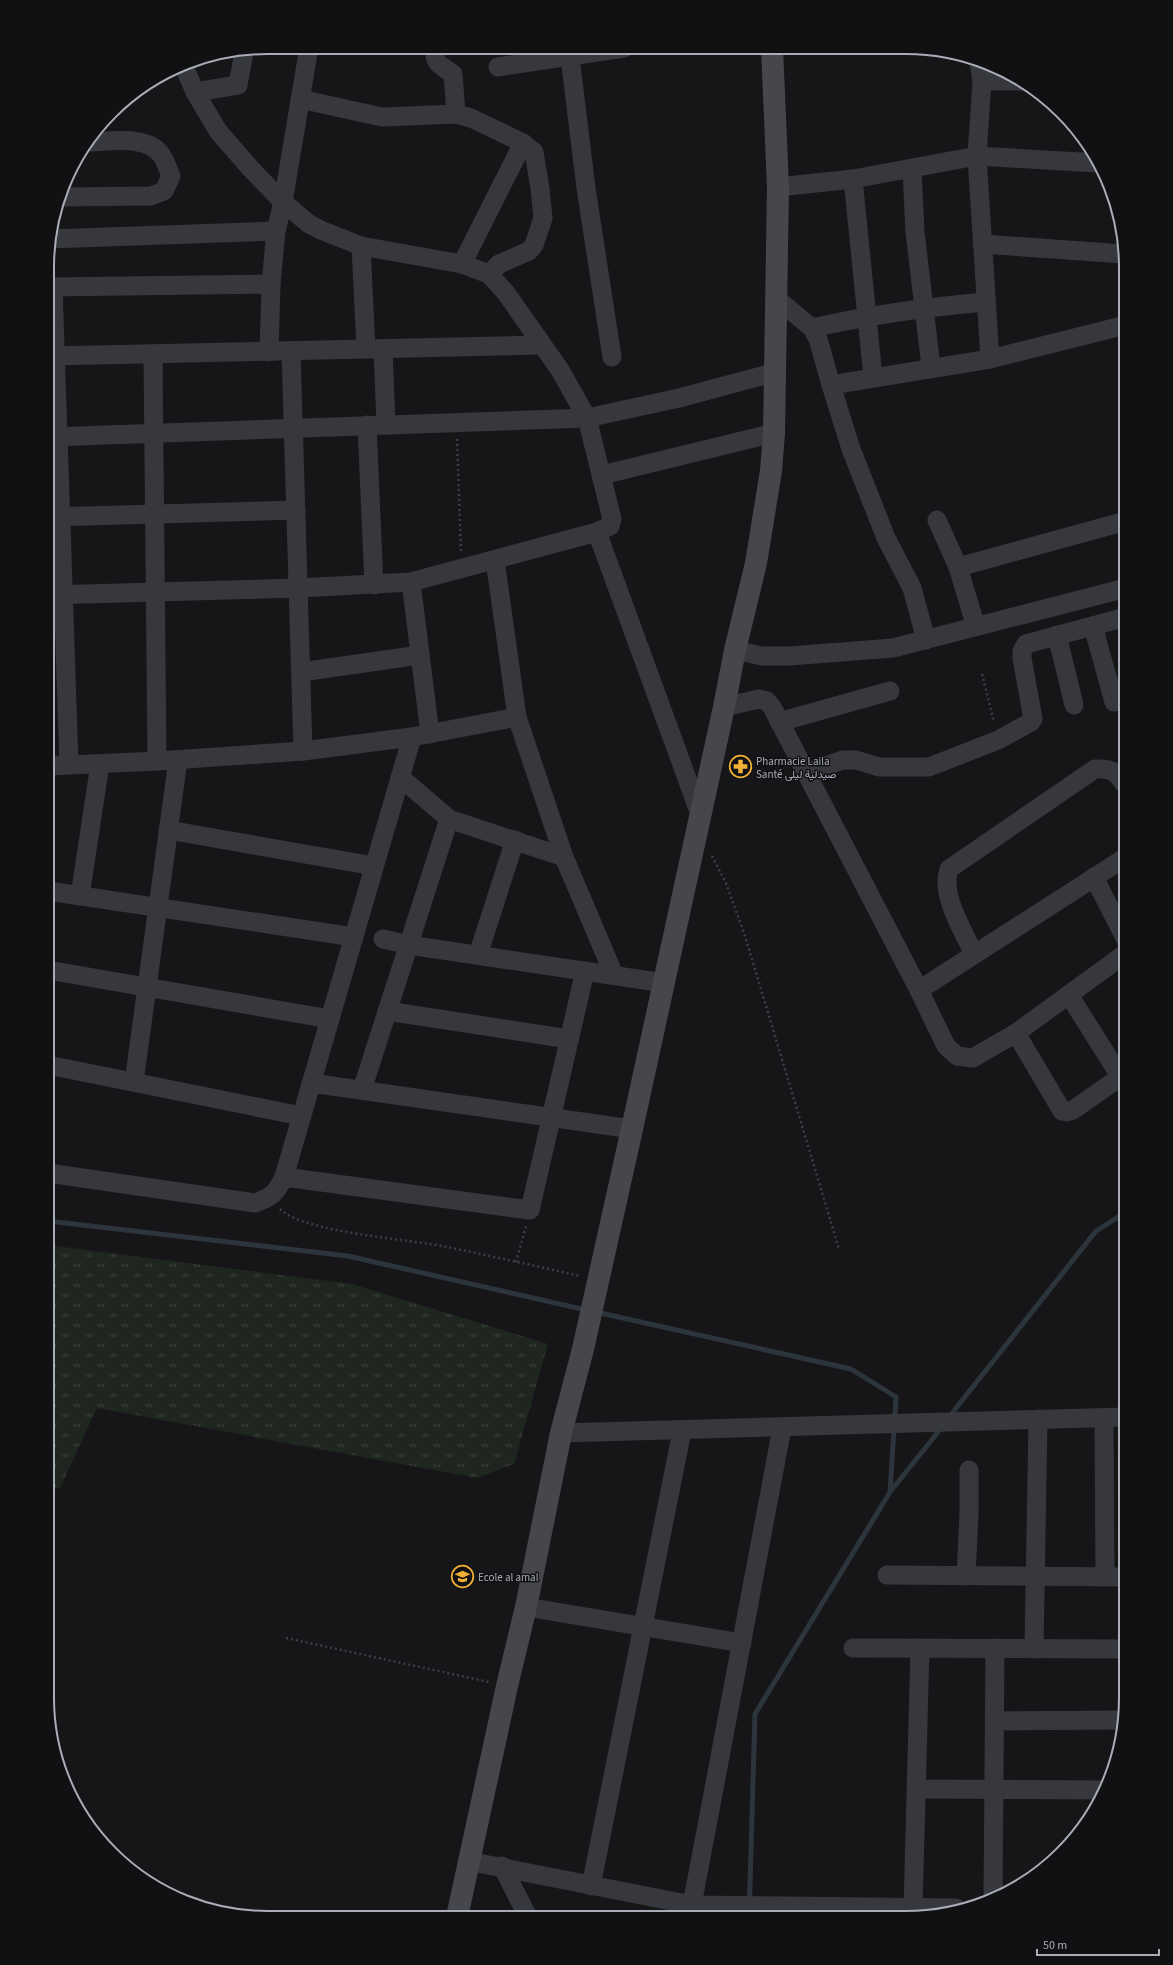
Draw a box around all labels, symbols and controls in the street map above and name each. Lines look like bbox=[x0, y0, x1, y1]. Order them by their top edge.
pharmacy icon: Pharmacie Laila Santé صيدلية ليلى bbox=[728, 754, 754, 780]
place label: Pharmacie Laila Santé صيدلية ليلى bbox=[756, 754, 837, 782]
school or university icon: Ecole al amal bbox=[449, 1564, 475, 1590]
place label: Ecole al amal bbox=[478, 1570, 539, 1585]
scale bar bbox=[1037, 1931, 1159, 1957]
text: 50 m bbox=[1043, 1937, 1067, 1954]

